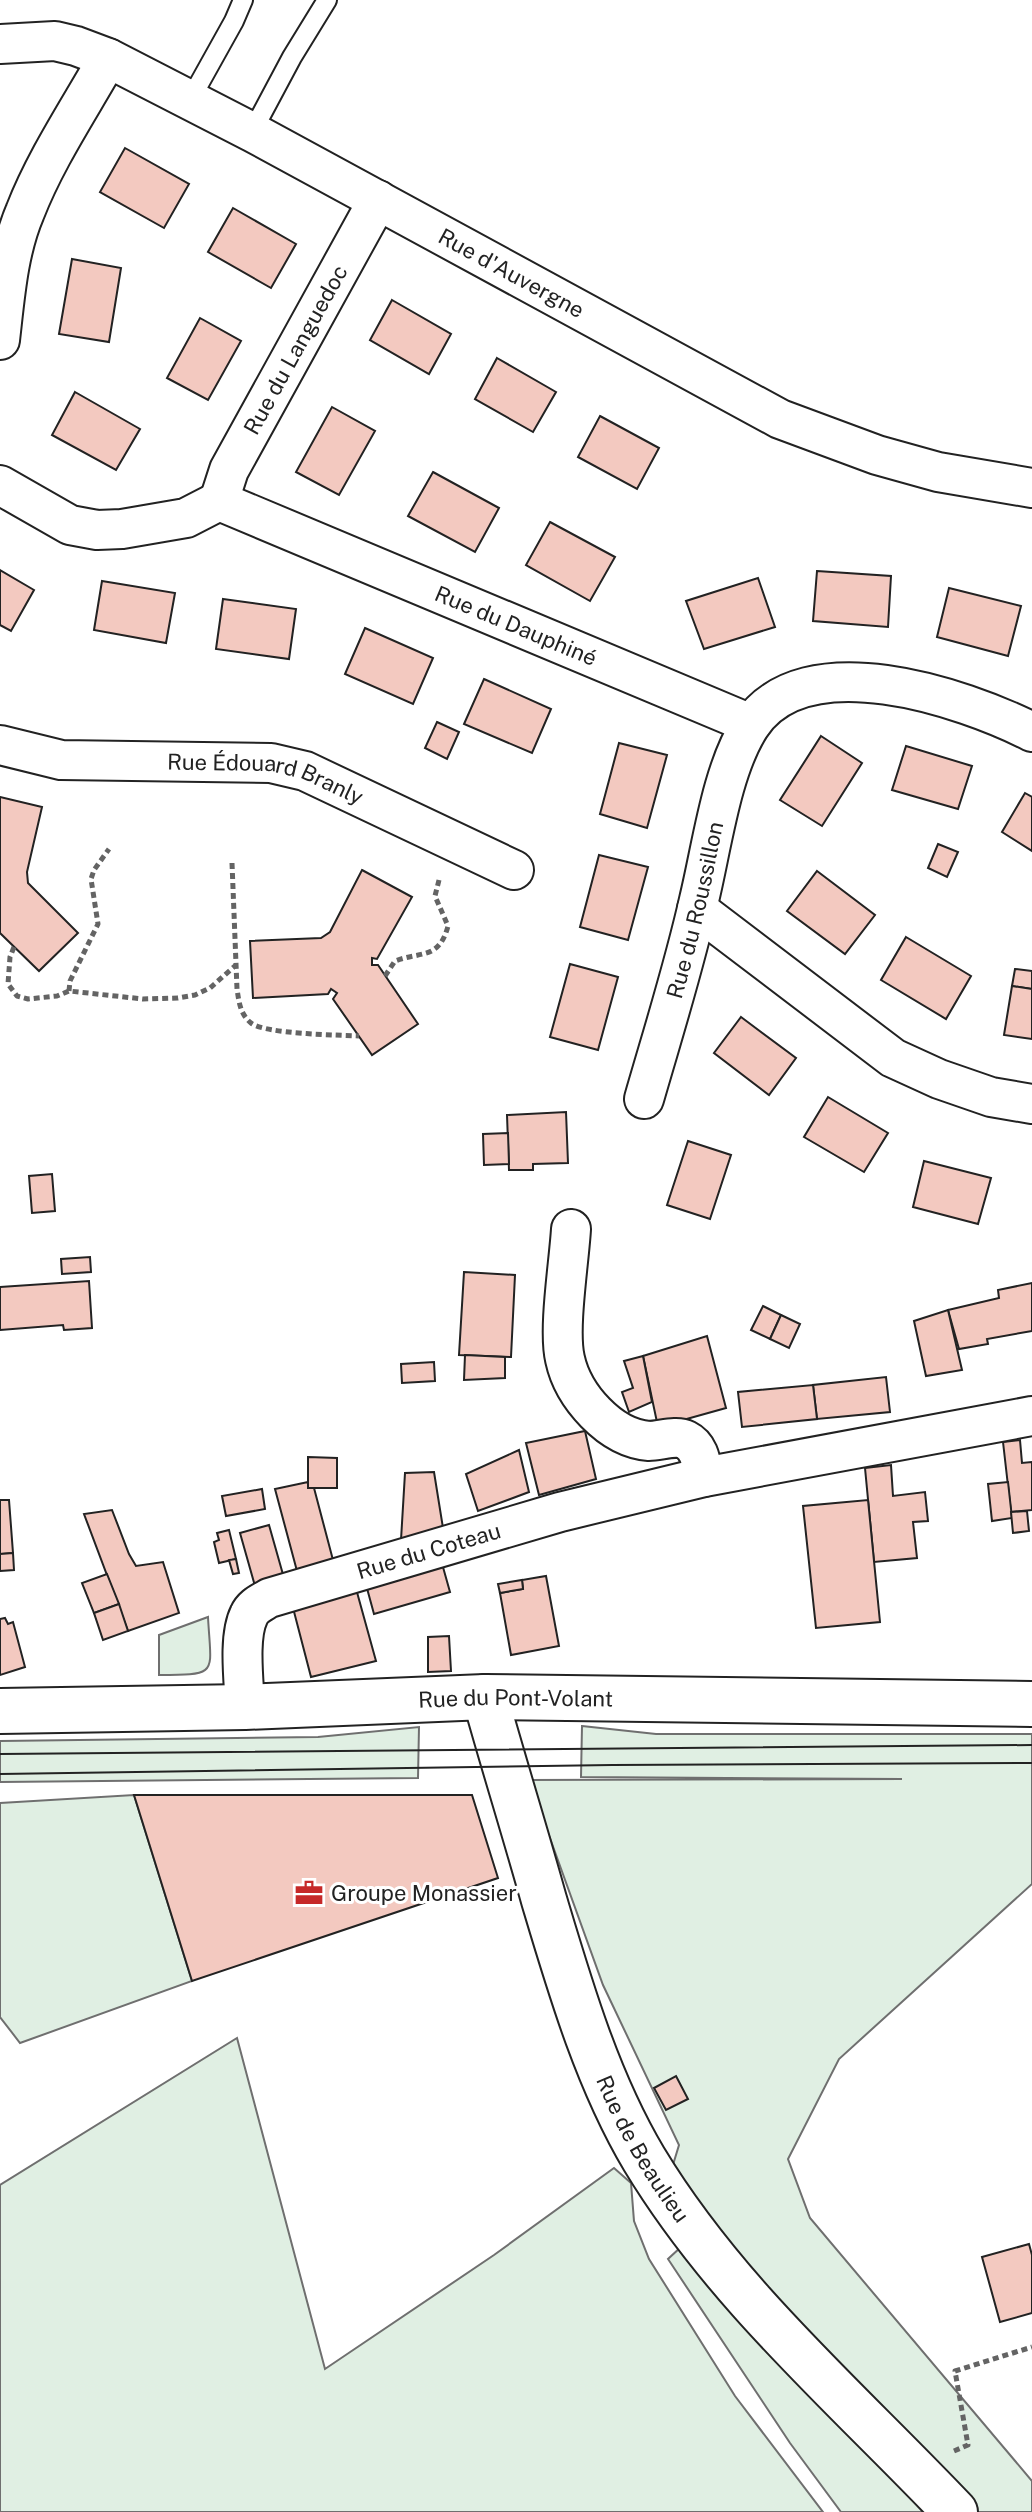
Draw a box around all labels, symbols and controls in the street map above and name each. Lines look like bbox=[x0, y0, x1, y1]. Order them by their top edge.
street label: Rue d'Auvergne bbox=[434, 223, 589, 323]
street label: Rue du Languedoc bbox=[238, 260, 353, 439]
street label: Rue du Dauphiné bbox=[431, 580, 601, 671]
street label: Rue Édouard Branly bbox=[167, 749, 368, 810]
street label: Rue du Roussillon bbox=[661, 819, 728, 1001]
street label: Rue du Coteau bbox=[354, 1517, 504, 1584]
street label: Rue du Pont-Volant bbox=[418, 1684, 613, 1713]
office icon: Groupe Monassier bbox=[294, 1878, 324, 1908]
place label: Groupe Monassier bbox=[331, 1880, 517, 1906]
street label: Rue de Beaulieu bbox=[591, 2071, 695, 2227]

